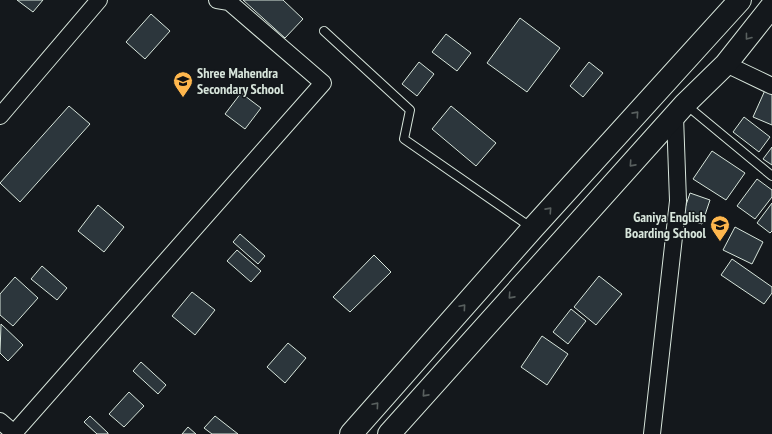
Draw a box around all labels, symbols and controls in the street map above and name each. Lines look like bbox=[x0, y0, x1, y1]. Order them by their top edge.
one-way arrow bbox=[745, 32, 752, 39]
place label: Shree Mahendra Secondary School bbox=[197, 64, 284, 98]
school or university icon: Shree Mahendra Secondary School bbox=[172, 70, 194, 98]
one-way arrow bbox=[632, 111, 639, 119]
one-way arrow bbox=[629, 159, 637, 167]
one-way arrow bbox=[544, 207, 552, 215]
place label: Ganiya English Boarding School bbox=[625, 208, 707, 242]
school or university icon: Ganiya English Boarding School bbox=[709, 214, 731, 242]
one-way arrow bbox=[509, 292, 516, 299]
one-way arrow bbox=[458, 305, 465, 312]
one-way arrow bbox=[423, 389, 430, 396]
one-way arrow bbox=[372, 402, 379, 410]

